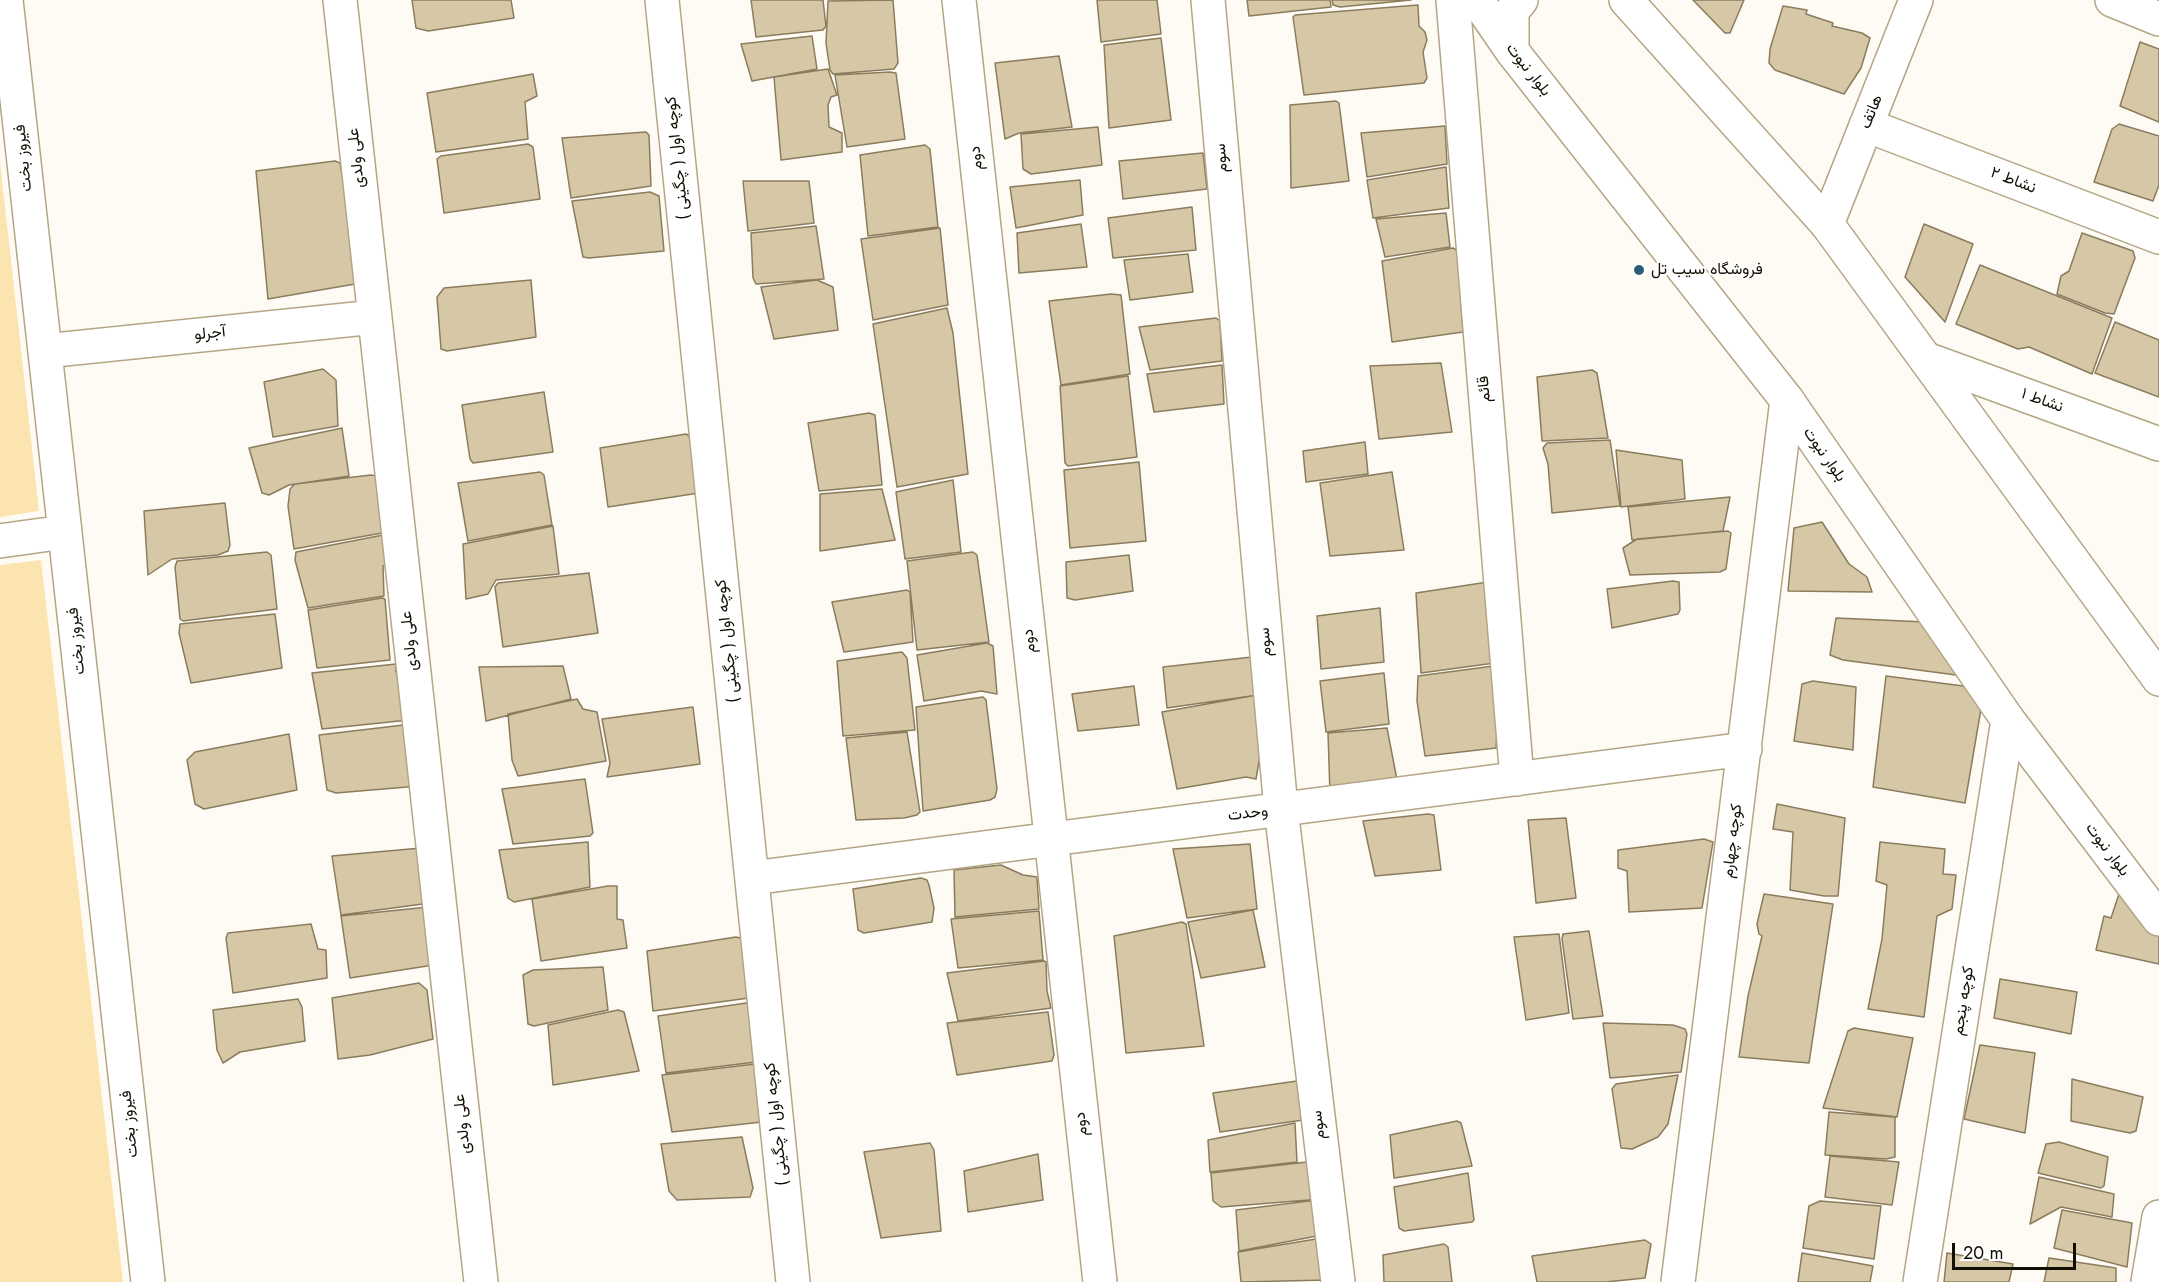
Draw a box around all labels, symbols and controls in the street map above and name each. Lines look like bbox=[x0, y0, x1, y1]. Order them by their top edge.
street label: بلوار نبوت bbox=[1501, 40, 1555, 100]
street label: هاتف bbox=[1857, 92, 1887, 132]
street label: کوچه اول ( چگینی ) bbox=[662, 95, 694, 221]
street label: فیروز بخت bbox=[11, 123, 37, 193]
street label: علی ولدی bbox=[344, 127, 370, 189]
street label: سوم bbox=[1211, 143, 1233, 173]
street label: دوم bbox=[966, 145, 988, 171]
street label: نشاط ۲ bbox=[1987, 164, 2039, 198]
place label: فروشگاه سیب تل bbox=[1651, 260, 1763, 280]
marker: فروشگاه سیب تل bbox=[1632, 263, 1646, 277]
street label: آجرلو bbox=[193, 323, 227, 345]
street label: قائم bbox=[1474, 375, 1496, 403]
street label: نشاط ۱ bbox=[2018, 385, 2066, 417]
street label: بلوار نبوت bbox=[1798, 424, 1850, 486]
street label: کوچه اول ( چگینی ) bbox=[712, 578, 744, 704]
street label: فیروز بخت bbox=[64, 606, 90, 676]
street label: علی ولدی bbox=[397, 610, 423, 672]
street label: سوم bbox=[1255, 627, 1277, 657]
street label: دوم bbox=[1019, 628, 1041, 654]
street label: وحدت bbox=[1227, 802, 1269, 826]
street label: کوچه چهارم bbox=[1719, 803, 1747, 879]
street label: بلوار نبوت bbox=[2081, 819, 2133, 881]
street label: کوچه پنجم bbox=[1949, 965, 1979, 1037]
street label: کوچه اول ( چگینی ) bbox=[761, 1061, 793, 1187]
street label: فیروز بخت bbox=[117, 1089, 143, 1159]
street label: علی ولدی bbox=[450, 1093, 476, 1155]
street label: سوم bbox=[1308, 1109, 1330, 1141]
street label: دوم bbox=[1071, 1111, 1093, 1137]
scale bar bbox=[1955, 1231, 2080, 1269]
text: 20 m bbox=[1963, 1240, 2003, 1266]

